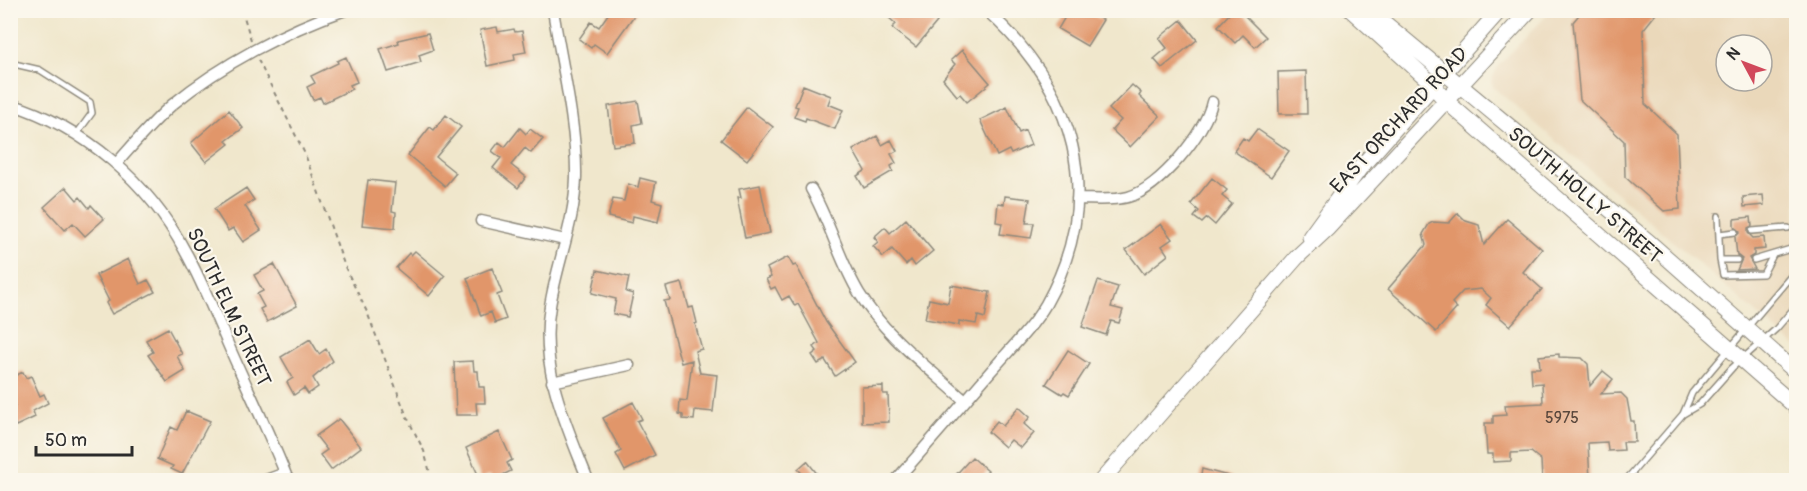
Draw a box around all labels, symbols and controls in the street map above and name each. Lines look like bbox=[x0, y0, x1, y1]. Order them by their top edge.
north arrow bbox=[1714, 33, 1774, 93]
street label: EAST ORCHARD ROAD bbox=[1325, 42, 1473, 198]
text: N bbox=[1722, 43, 1745, 64]
street label: SOUTH HOLLY STREET bbox=[1503, 121, 1667, 269]
street label: SOUTH ELM STREET bbox=[181, 224, 277, 390]
house number: 5975 bbox=[1545, 408, 1579, 428]
scale bar bbox=[36, 419, 132, 457]
text: 50 m bbox=[45, 429, 87, 452]

